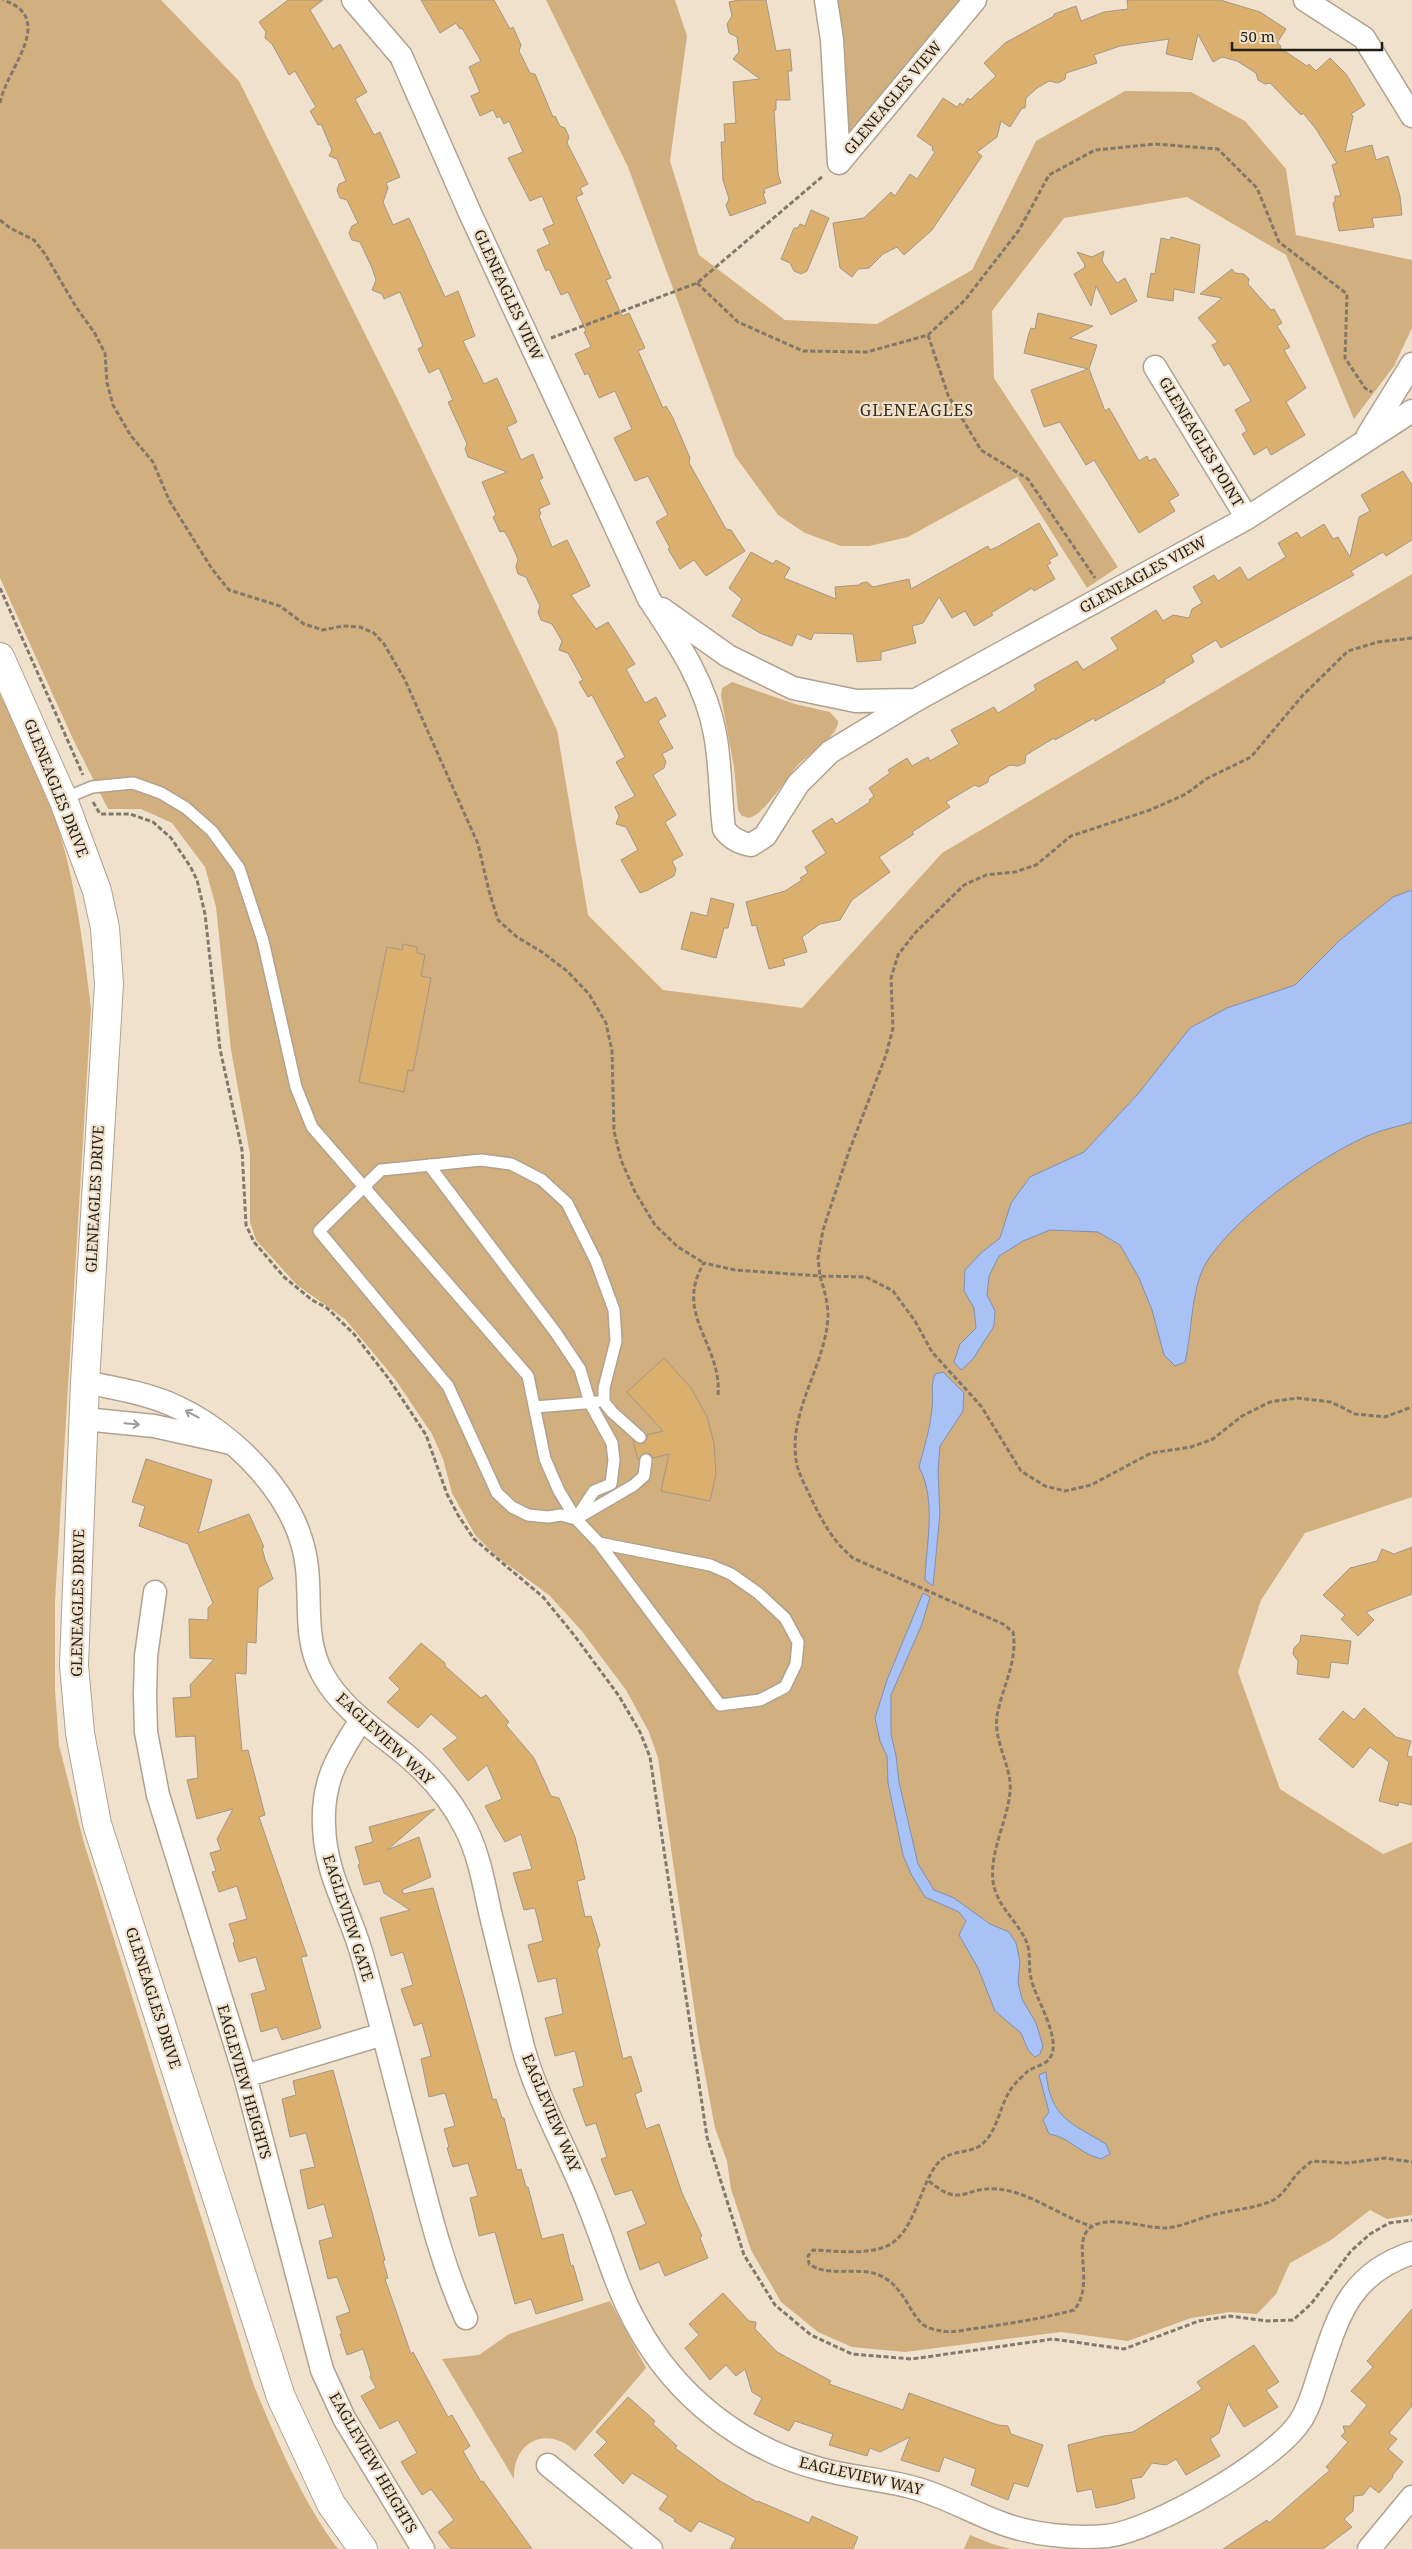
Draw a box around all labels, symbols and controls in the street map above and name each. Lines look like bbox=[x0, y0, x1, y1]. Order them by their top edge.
scale bar bbox=[1232, 20, 1382, 52]
text: 50 m bbox=[1240, 26, 1275, 46]
street label: GLENEAGLES VIEW bbox=[839, 36, 946, 158]
street label: GLENEAGLES VIEW bbox=[470, 226, 548, 364]
street label: GLENEAGLES POINT bbox=[1155, 373, 1249, 510]
district label: GLENEAGLES bbox=[860, 399, 974, 421]
street label: GLENEAGLES VIEW bbox=[1075, 531, 1210, 617]
street label: GLENEAGLES DRIVE bbox=[20, 715, 94, 860]
street label: GLENEAGLES DRIVE bbox=[80, 1125, 108, 1273]
one-way arrow bbox=[185, 1409, 200, 1419]
one-way arrow bbox=[124, 1419, 140, 1428]
street label: GLENEAGLES DRIVE bbox=[66, 1529, 88, 1677]
street label: EAGLEVIEW WAY bbox=[333, 1688, 439, 1789]
street label: EAGLEVIEW GATE bbox=[319, 1852, 379, 1984]
street label: GLENEAGLES DRIVE bbox=[122, 1924, 186, 2071]
street label: EAGLEVIEW HEIGHTS bbox=[213, 2002, 277, 2161]
street label: EAGLEVIEW WAY bbox=[518, 2050, 586, 2175]
street label: EAGLEVIEW HEIGHTS bbox=[325, 2388, 422, 2537]
street label: EAGLEVIEW WAY bbox=[797, 2451, 926, 2499]

